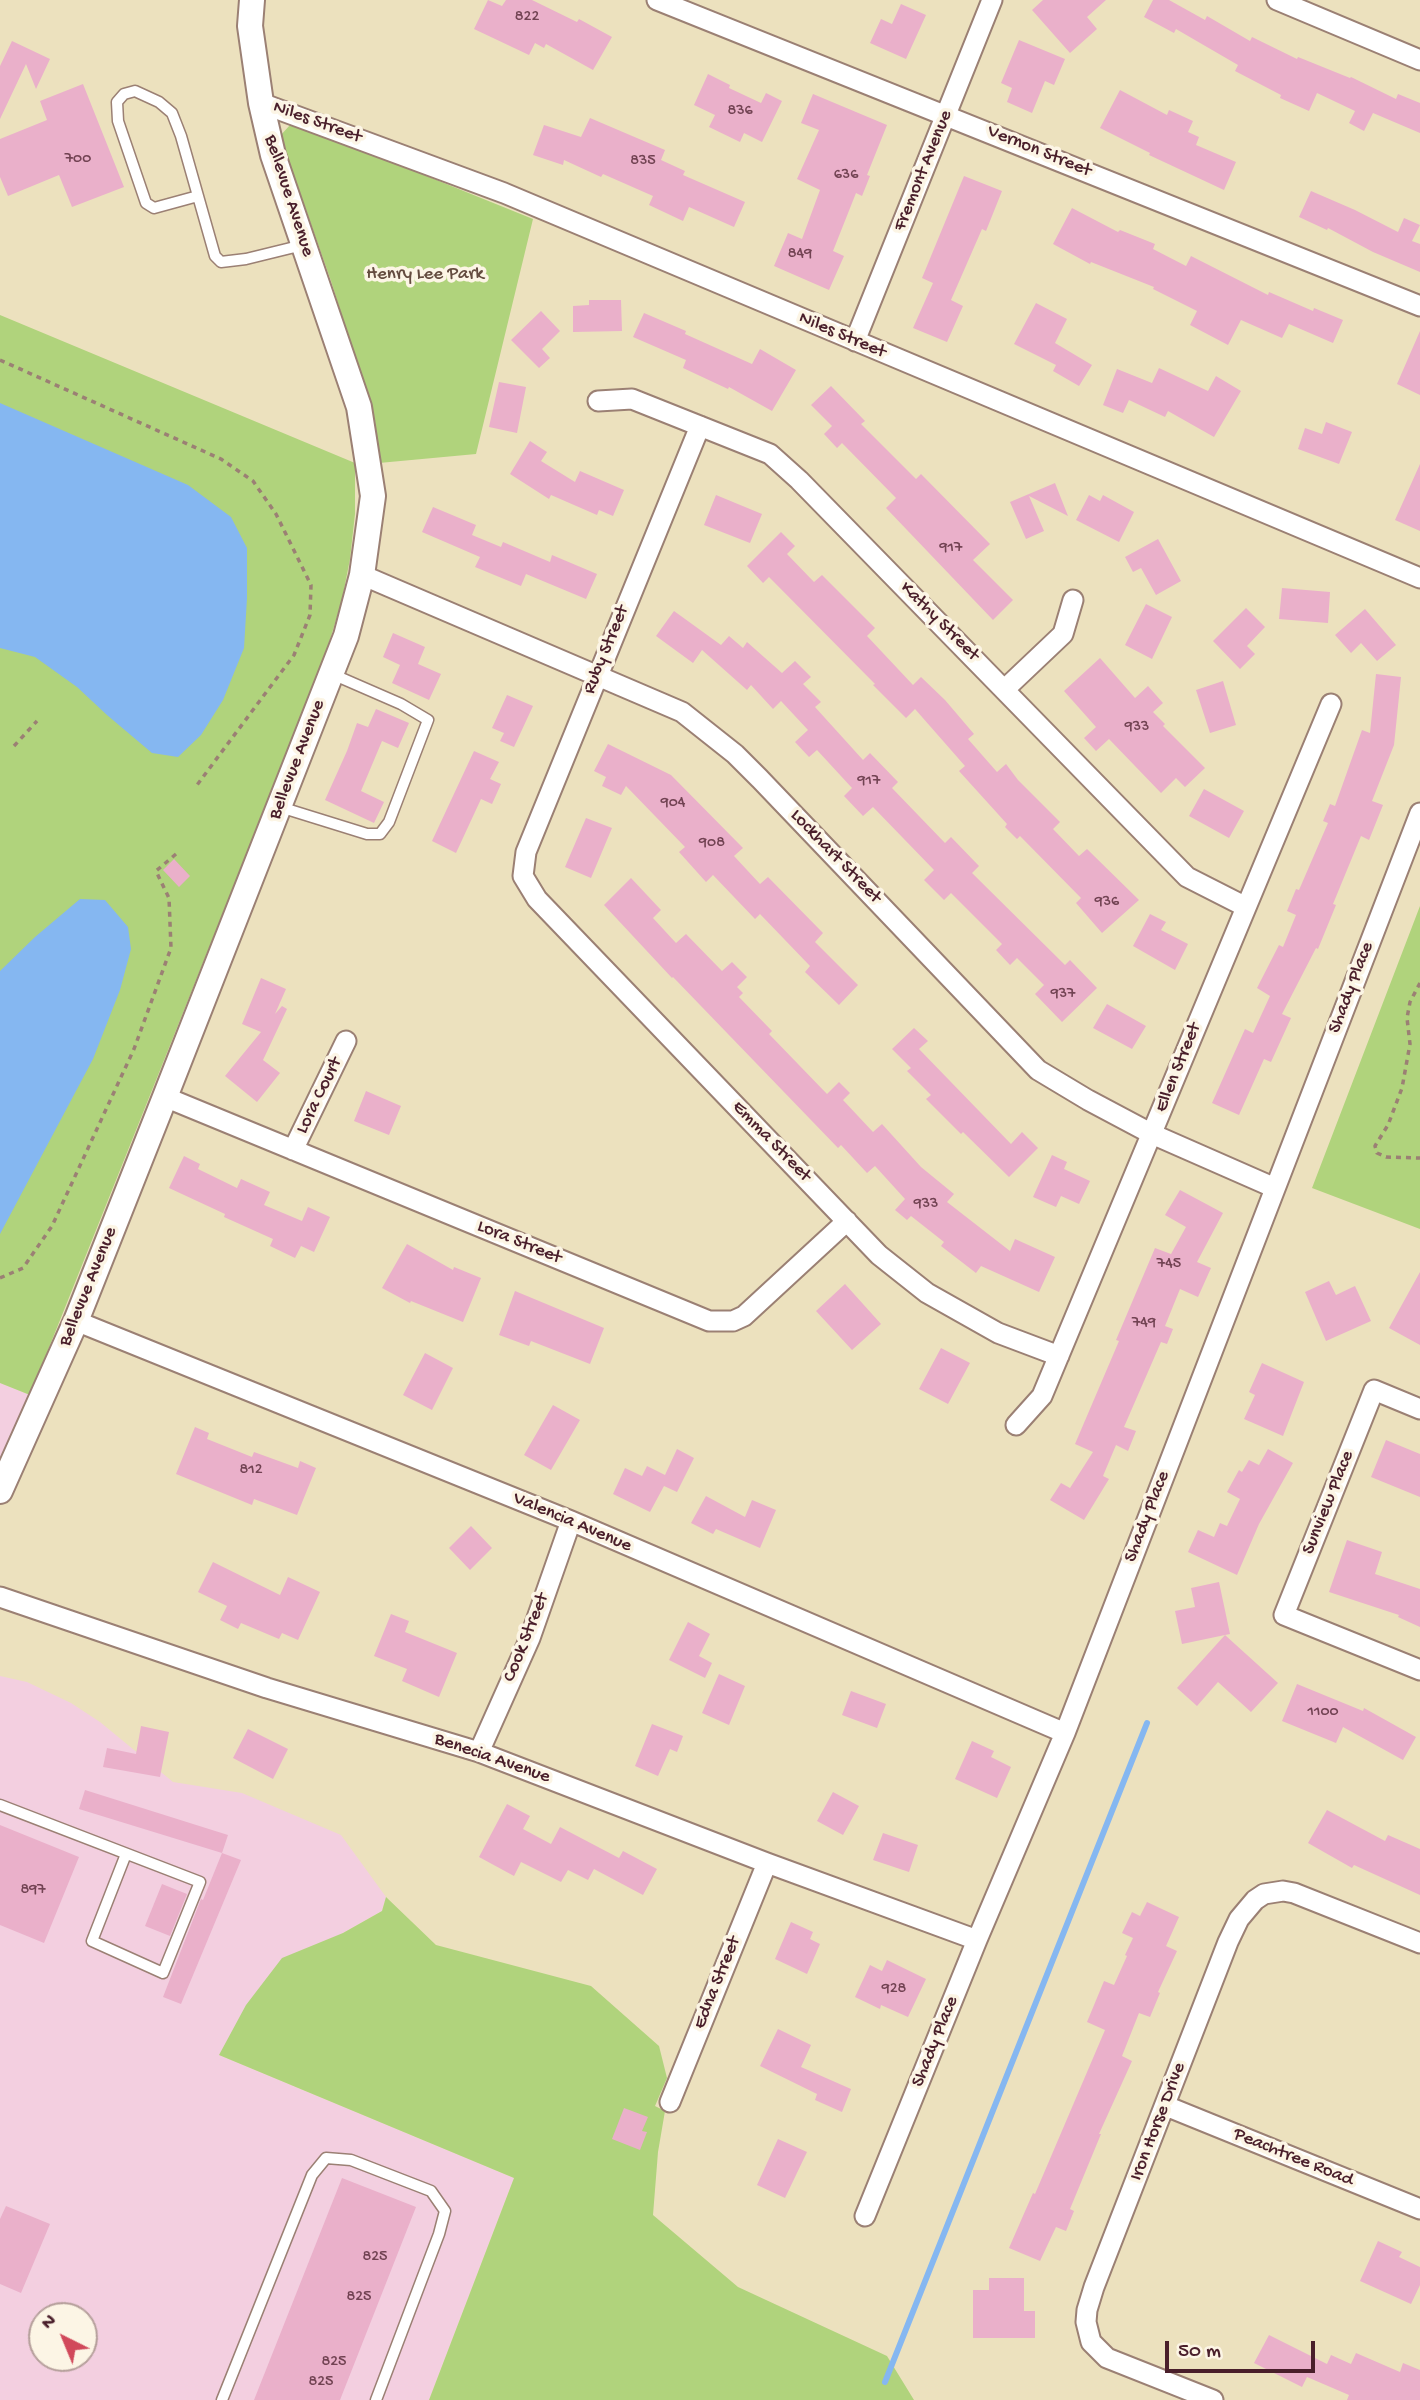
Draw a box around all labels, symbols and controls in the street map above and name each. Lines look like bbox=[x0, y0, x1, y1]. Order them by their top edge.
house number: 822 bbox=[515, 8, 539, 28]
street label: Niles Street bbox=[270, 96, 364, 150]
house number: 836 bbox=[727, 102, 753, 122]
street label: Fremont Avenue bbox=[889, 107, 959, 235]
street label: Vernon Street bbox=[984, 121, 1094, 183]
street label: Bellevue Avenue bbox=[258, 132, 318, 260]
house number: 700 bbox=[65, 150, 91, 170]
house number: 835 bbox=[630, 152, 656, 172]
house number: 636 bbox=[834, 166, 858, 186]
house number: 849 bbox=[788, 245, 812, 265]
park label: Henry Lee Park bbox=[366, 264, 484, 286]
street label: Niles Street bbox=[795, 307, 889, 365]
house number: 917 bbox=[940, 539, 962, 559]
street label: Kathy Street bbox=[894, 577, 984, 667]
street label: Ruby Street bbox=[579, 602, 635, 698]
street label: Bellevue Avenue bbox=[265, 697, 331, 823]
house number: 933 bbox=[1125, 718, 1149, 738]
house number: 917 bbox=[858, 772, 880, 792]
house number: 904 bbox=[661, 794, 685, 814]
street label: Lockhart Street bbox=[784, 805, 886, 909]
house number: 908 bbox=[699, 834, 725, 854]
house number: 936 bbox=[1095, 893, 1119, 913]
street label: Shady Place bbox=[1324, 939, 1380, 1037]
house number: 937 bbox=[1051, 985, 1075, 1005]
street label: Ellen Street bbox=[1151, 1020, 1207, 1116]
street label: Lora Court bbox=[292, 1054, 348, 1138]
street label: Emma Street bbox=[726, 1096, 816, 1188]
house number: 933 bbox=[914, 1195, 938, 1215]
street label: Lora Street bbox=[473, 1216, 565, 1270]
street label: Bellevue Avenue bbox=[55, 1224, 123, 1350]
house number: 745 bbox=[1157, 1255, 1181, 1275]
house number: 749 bbox=[1132, 1314, 1156, 1334]
street label: Sunview Place bbox=[1298, 1448, 1360, 1558]
house number: 812 bbox=[239, 1461, 263, 1481]
street label: Shady Place bbox=[1120, 1468, 1176, 1566]
street label: Valencia Avenue bbox=[509, 1488, 635, 1558]
street label: Cook Street bbox=[499, 1590, 555, 1686]
house number: 1100 bbox=[1307, 1703, 1339, 1723]
street label: Benecia Avenue bbox=[431, 1729, 553, 1789]
house number: 897 bbox=[20, 1881, 46, 1901]
street label: Edna Street bbox=[689, 1933, 747, 2033]
house number: 928 bbox=[882, 1980, 906, 2000]
street label: Shady Place bbox=[907, 1993, 965, 2091]
street label: Iron Horse Drive bbox=[1126, 2060, 1192, 2184]
street label: Peachtree Road bbox=[1230, 2124, 1356, 2192]
house number: 825 bbox=[362, 2248, 388, 2268]
house number: 825 bbox=[346, 2288, 372, 2308]
north arrow bbox=[28, 2302, 98, 2372]
text: N bbox=[37, 2310, 62, 2335]
scale bar bbox=[1168, 2326, 1318, 2370]
text: 50 m bbox=[1178, 2340, 1221, 2365]
house number: 825 bbox=[321, 2353, 347, 2373]
house number: 825 bbox=[308, 2373, 334, 2393]

